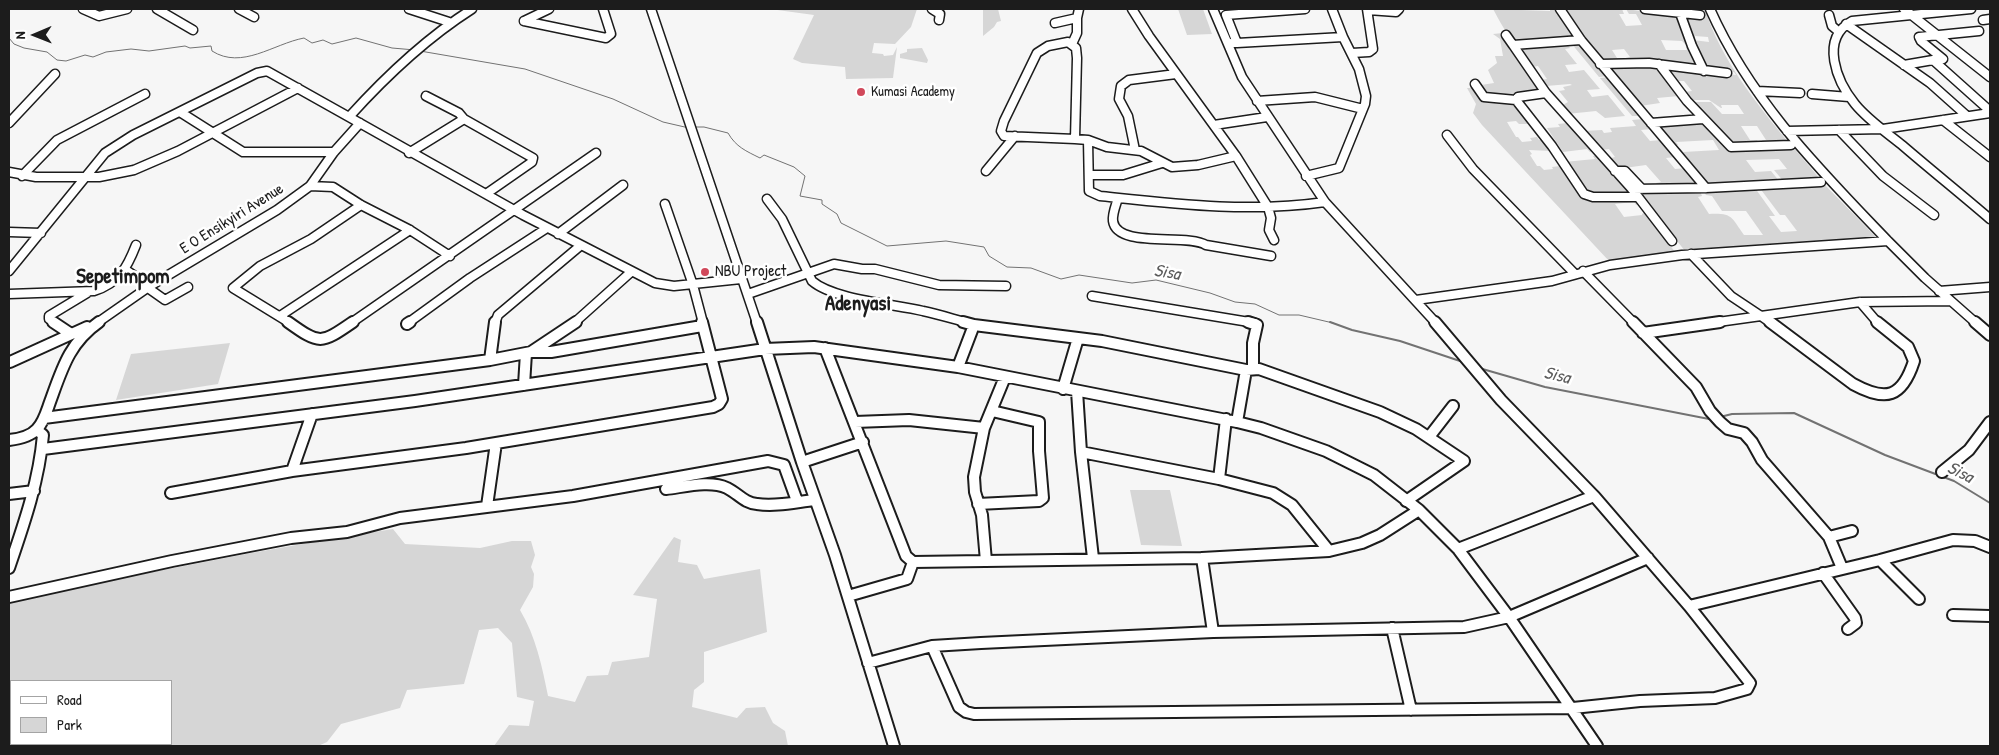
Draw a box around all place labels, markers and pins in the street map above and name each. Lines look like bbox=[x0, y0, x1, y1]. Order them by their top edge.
place label: Kumasi Academy bbox=[871, 84, 955, 100]
marker: Kumasi Academy bbox=[855, 86, 867, 98]
place label: NBU Project bbox=[715, 262, 786, 282]
marker: NBU Project bbox=[699, 266, 711, 278]

